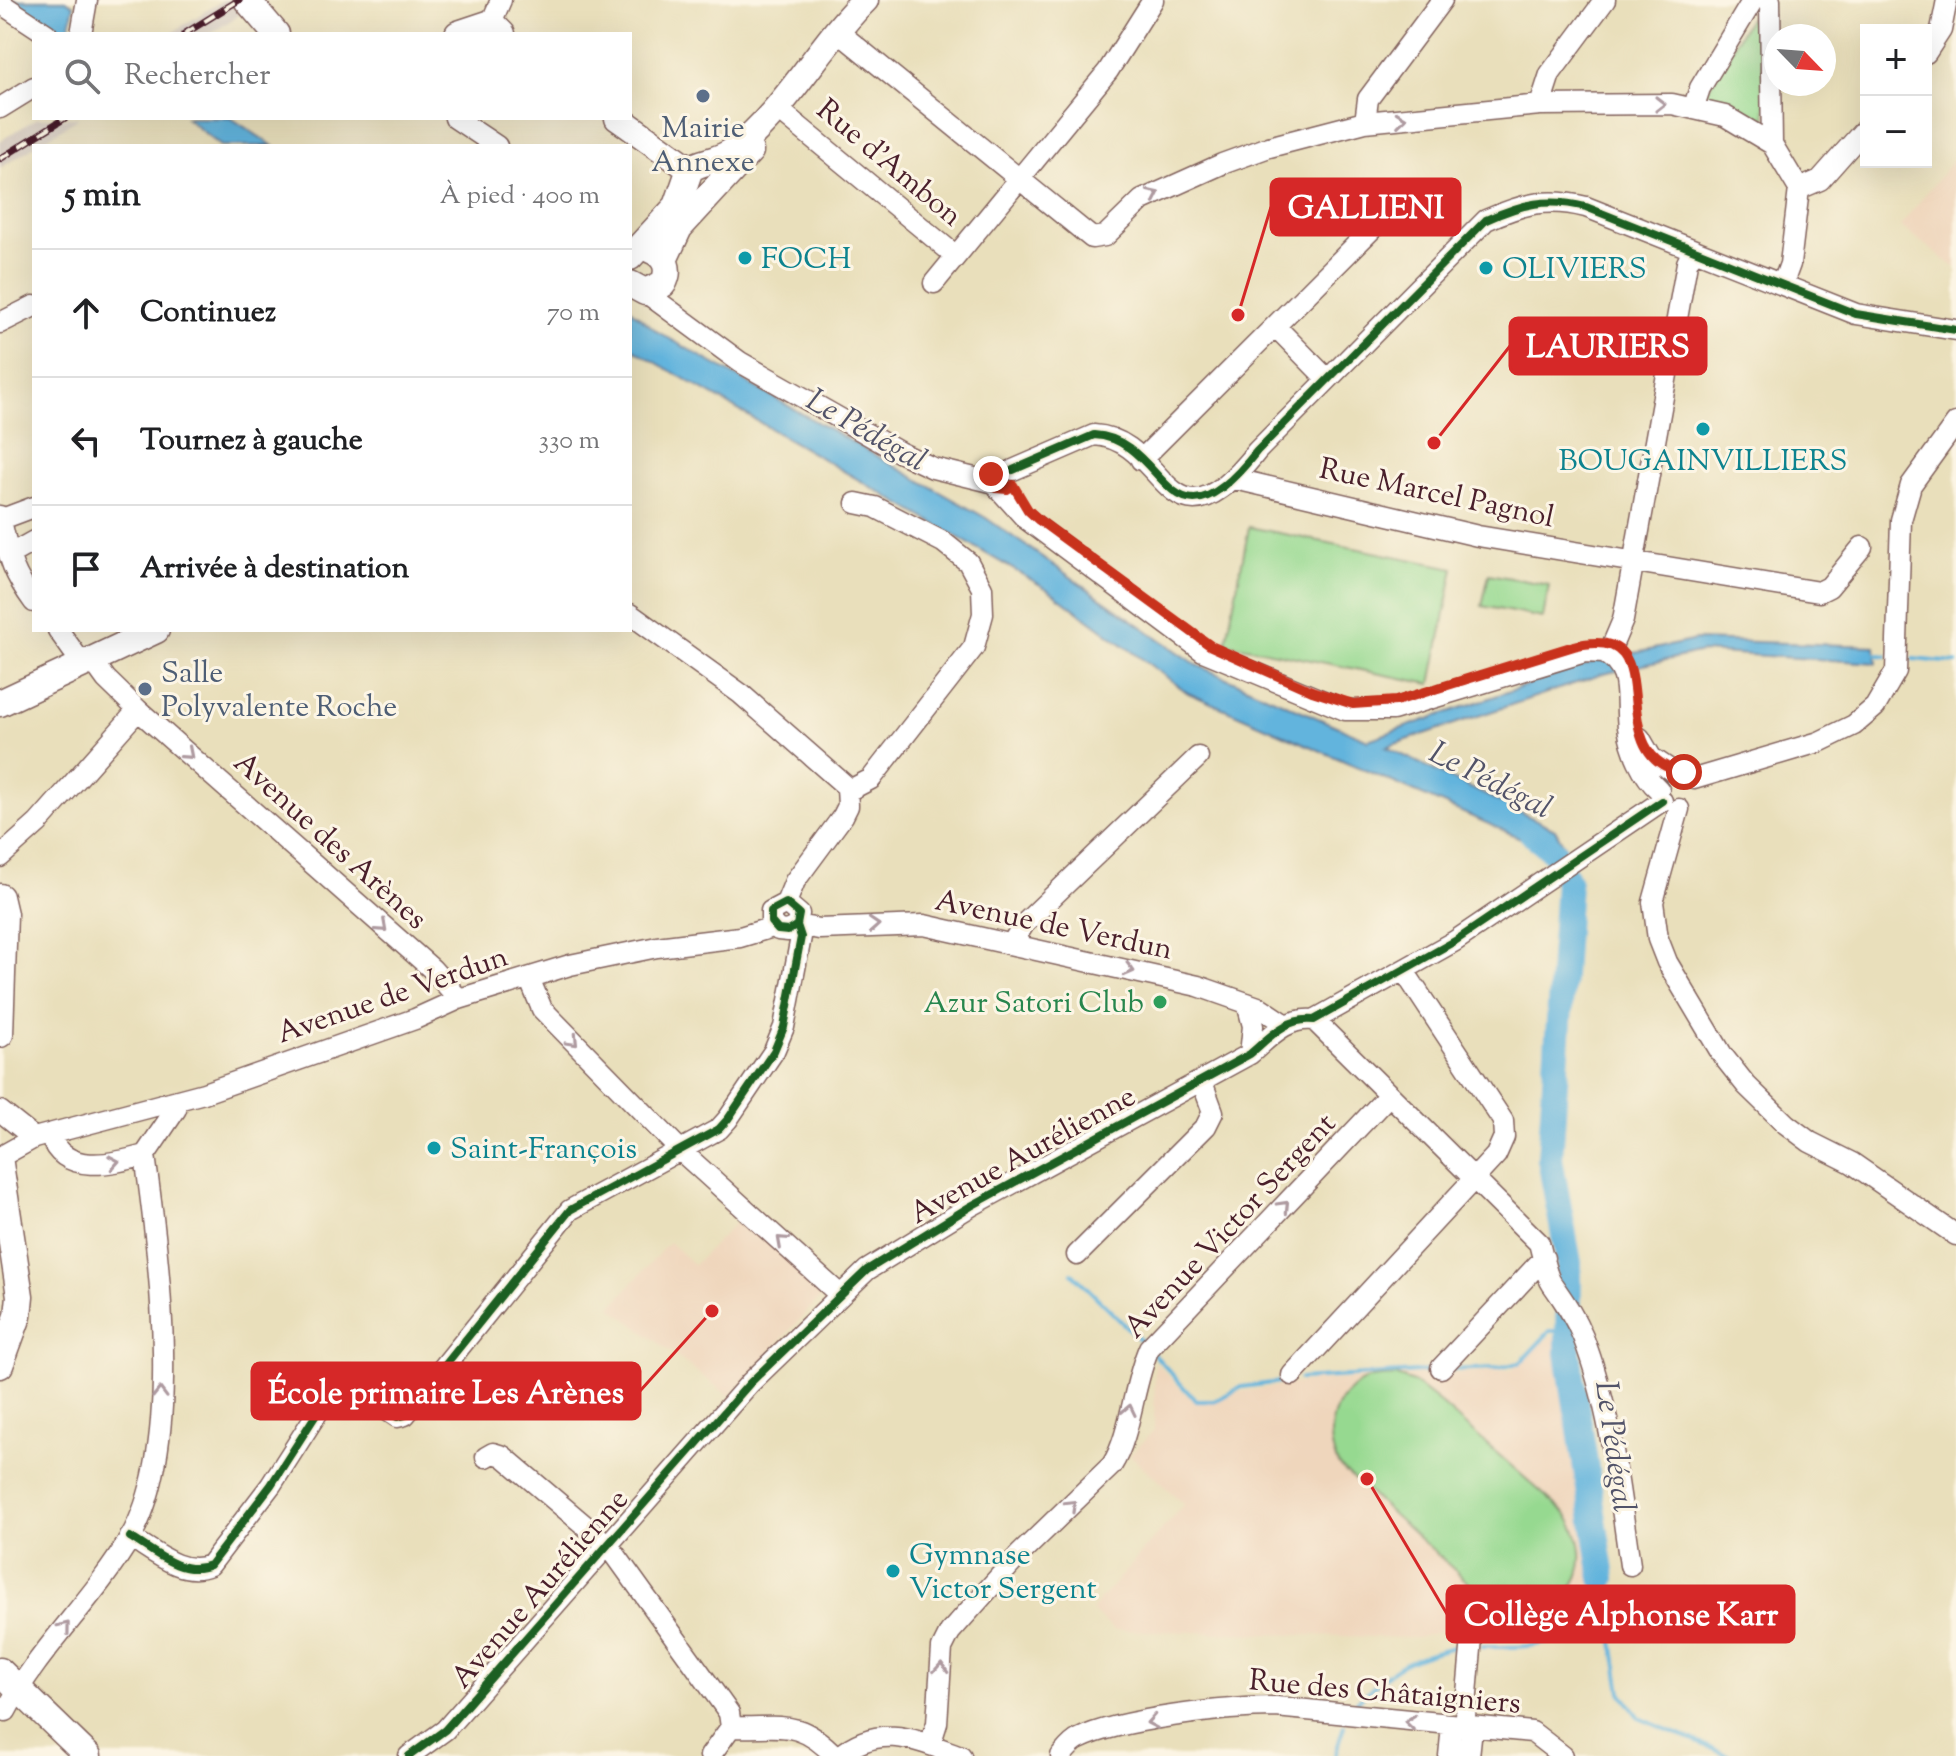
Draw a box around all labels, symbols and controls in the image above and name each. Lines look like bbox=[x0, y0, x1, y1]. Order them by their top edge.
north arrow bbox=[1764, 24, 1836, 96]
map controls bbox=[1860, 24, 1932, 168]
button: + bbox=[1860, 24, 1932, 96]
search box bbox=[32, 32, 632, 120]
icon: search bbox=[60, 54, 104, 98]
text: Rechercher bbox=[124, 55, 271, 98]
marker: Mairie Annexe bbox=[694, 87, 712, 105]
street label: Rue d'Ambon bbox=[806, 90, 971, 238]
one-way arrow bbox=[1654, 95, 1667, 113]
button: − bbox=[1860, 96, 1932, 168]
place label: Mairie Annexe bbox=[651, 108, 755, 185]
one-way arrow bbox=[1395, 110, 1408, 127]
text: 5 min bbox=[64, 172, 141, 221]
text: À pied · 400 m bbox=[440, 178, 600, 215]
callout: GALLIENI bbox=[1271, 179, 1460, 235]
text: GALLIENI bbox=[1288, 187, 1445, 233]
one-way arrow bbox=[1146, 188, 1160, 204]
place label: FOCH bbox=[761, 239, 851, 282]
marker: FOCH bbox=[736, 249, 754, 267]
place label: OLIVIERS bbox=[1502, 249, 1647, 292]
marker: OLIVIERS bbox=[1477, 259, 1495, 277]
icon: ahead bbox=[64, 291, 108, 335]
text: Continuez bbox=[140, 292, 276, 335]
text: 70 m bbox=[547, 295, 600, 332]
callout: LAURIERS bbox=[1510, 318, 1706, 374]
text: LAURIERS bbox=[1526, 326, 1690, 372]
water label: Le Pédégal bbox=[797, 379, 934, 485]
icon: left bbox=[64, 419, 108, 463]
text: Tournez à gauche bbox=[140, 420, 363, 463]
marker: BOUGAINVILLIERS bbox=[1694, 420, 1712, 438]
text: 330 m bbox=[538, 423, 600, 460]
place label: BOUGAINVILLIERS bbox=[1559, 441, 1847, 484]
street label: Rue Marcel Pagnol bbox=[1315, 449, 1558, 540]
route end bbox=[973, 456, 1009, 492]
icon: arrive bbox=[64, 547, 108, 591]
text: Arrivée à destination bbox=[140, 548, 409, 591]
place label: Salle Polyvalente Roche bbox=[161, 653, 397, 730]
marker: Salle Polyvalente Roche bbox=[136, 680, 154, 698]
water label: Le Pédégal bbox=[1420, 731, 1559, 832]
street label: Avenue des Arènes bbox=[223, 743, 436, 941]
one-way arrow bbox=[179, 744, 194, 759]
route start bbox=[1666, 754, 1702, 790]
street label: Avenue de Verdun bbox=[931, 880, 1176, 973]
one-way arrow bbox=[373, 917, 388, 932]
one-way arrow bbox=[868, 917, 881, 934]
street label: Avenue de Verdun bbox=[271, 937, 514, 1056]
one-way arrow bbox=[1122, 960, 1136, 977]
place label: Azur Satori Club bbox=[923, 983, 1144, 1026]
marker: Azur Satori Club bbox=[1151, 993, 1169, 1011]
one-way arrow bbox=[564, 1032, 579, 1046]
street label: Avenue Aurélienne bbox=[903, 1076, 1144, 1236]
street label: Avenue Victor Sergent bbox=[1115, 1104, 1347, 1349]
place label: Saint-François bbox=[450, 1129, 637, 1172]
marker: Saint-François bbox=[425, 1139, 443, 1157]
one-way arrow bbox=[107, 1155, 121, 1172]
one-way arrow bbox=[1274, 1201, 1289, 1215]
one-way arrow bbox=[776, 1237, 791, 1251]
callout: École primaire Les Arènes bbox=[252, 1363, 640, 1419]
text: École primaire Les Arènes bbox=[268, 1372, 624, 1418]
water label: Le Pédégal bbox=[1581, 1378, 1645, 1515]
one-way arrow bbox=[151, 1386, 169, 1399]
one-way arrow bbox=[1120, 1404, 1137, 1418]
street label: Avenue Aurélienne bbox=[442, 1480, 640, 1699]
one-way arrow bbox=[1062, 1500, 1076, 1514]
place label: Gymnase Victor Sergent bbox=[909, 1535, 1097, 1612]
marker: Gymnase Victor Sergent bbox=[884, 1562, 902, 1580]
callout: Collège Alphonse Karr bbox=[1447, 1586, 1794, 1642]
text: Collège Alphonse Karr bbox=[1464, 1594, 1779, 1640]
one-way arrow bbox=[55, 1622, 70, 1636]
street label: Rue des Châtaigniers bbox=[1247, 1660, 1522, 1727]
one-way arrow bbox=[932, 1661, 949, 1674]
one-way arrow bbox=[1145, 1713, 1159, 1730]
one-way arrow bbox=[1403, 1714, 1416, 1731]

